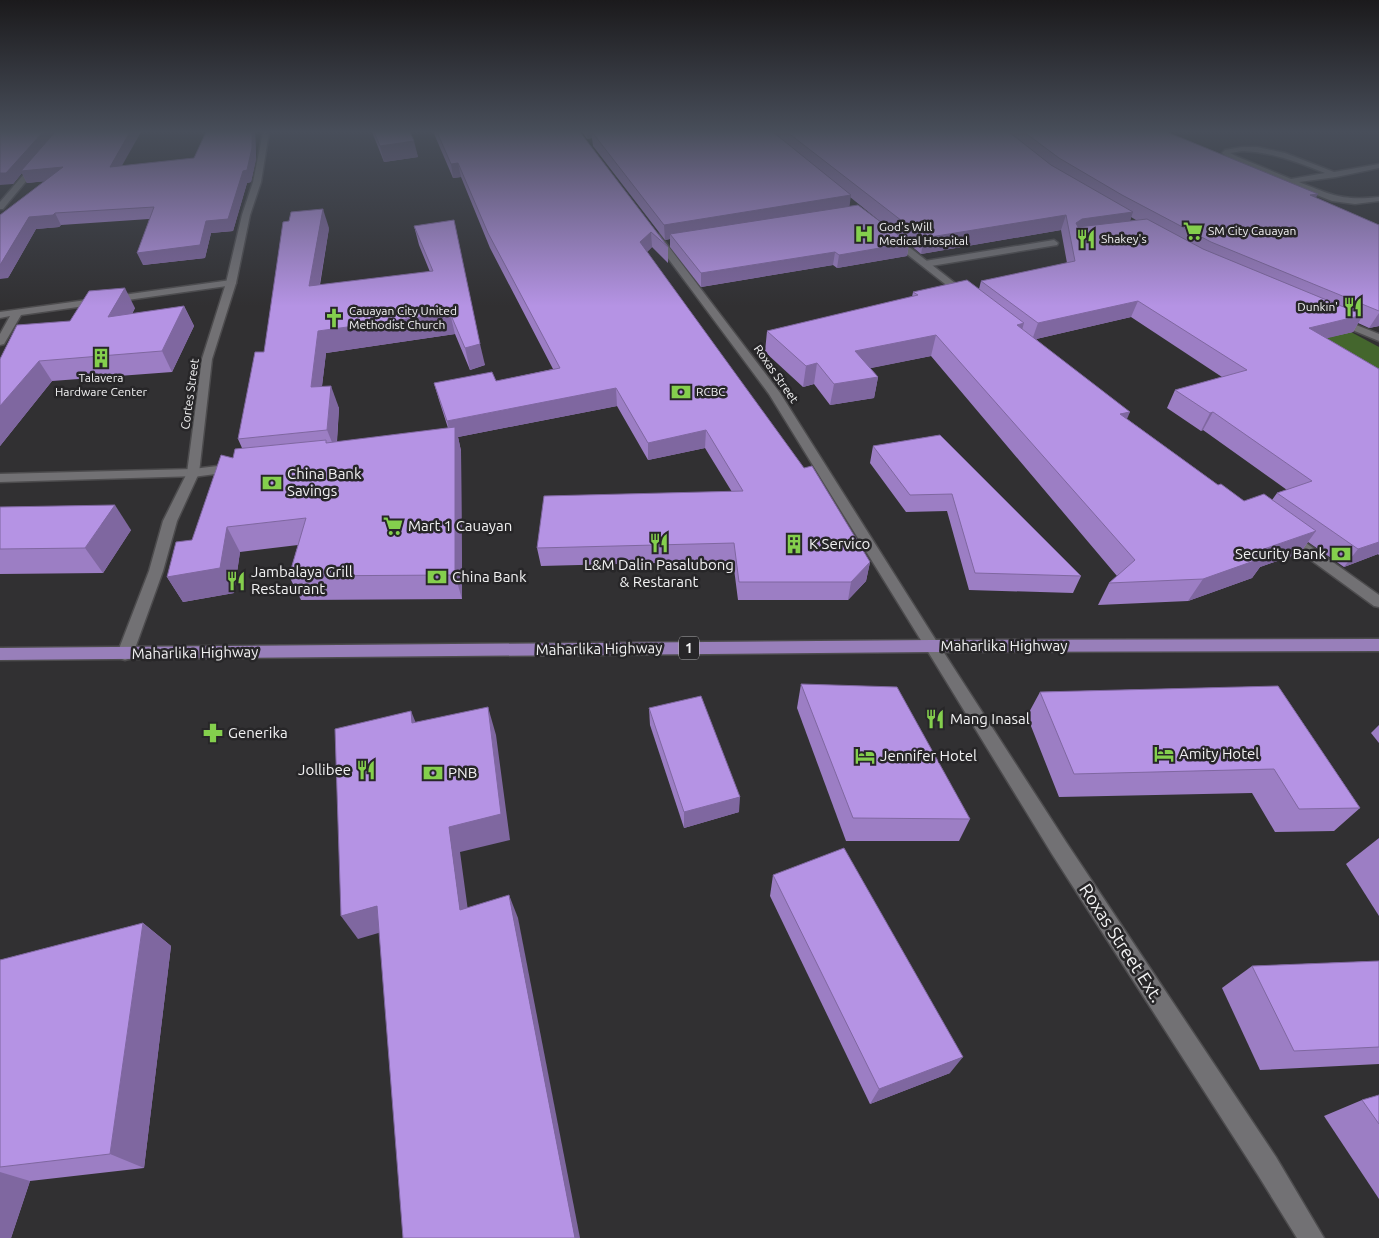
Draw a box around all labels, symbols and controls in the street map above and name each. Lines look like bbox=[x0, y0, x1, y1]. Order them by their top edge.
place label: God's Will Medical Hospital bbox=[879, 220, 968, 247]
supermarket icon: SM City Cauayan bbox=[1182, 220, 1204, 242]
hospital icon: God's Will Medical Hospital bbox=[853, 223, 875, 245]
place label: SM City Cauayan bbox=[1208, 224, 1296, 237]
restaurant icon: Shakey's bbox=[1075, 228, 1097, 250]
place label: Shakey's bbox=[1101, 232, 1147, 245]
restaurant icon: Dunkin' bbox=[1342, 296, 1364, 318]
place label: Dunkin' bbox=[1297, 300, 1338, 313]
place label: Cauayan City United Methodist Church bbox=[349, 304, 457, 331]
church icon: Cauayan City United Methodist Church bbox=[323, 307, 345, 329]
street label: Roxas Street bbox=[752, 342, 801, 406]
building icon: Talavera Hardware Center bbox=[90, 347, 112, 369]
street label: Cortes Street bbox=[178, 357, 201, 430]
place label: Talavera Hardware Center bbox=[55, 371, 148, 398]
bank icon: RCBC bbox=[670, 381, 692, 403]
place label: RCBC bbox=[696, 385, 726, 398]
place label: China Bank Savings bbox=[287, 465, 362, 499]
bank icon: China Bank Savings bbox=[261, 472, 283, 494]
supermarket icon: Mart 1 Cauayan bbox=[382, 515, 404, 537]
place label: Mart 1 Cauayan bbox=[408, 517, 512, 534]
restaurant icon: L&M Dalin Pasalubong & Restarant bbox=[648, 532, 670, 554]
building icon: K Servico bbox=[783, 533, 805, 555]
place label: K Servico bbox=[809, 535, 870, 552]
bank icon: Security Bank bbox=[1330, 543, 1352, 565]
place label: Security Bank bbox=[1235, 545, 1326, 562]
place label: L&M Dalin Pasalubong & Restarant bbox=[584, 556, 734, 590]
place label: Jambalaya Grill Restaurant bbox=[251, 563, 353, 597]
bank icon: China Bank bbox=[426, 566, 448, 588]
place label: China Bank bbox=[452, 568, 527, 585]
restaurant icon: Jambalaya Grill Restaurant bbox=[225, 570, 247, 592]
road number: 1 bbox=[679, 636, 699, 660]
street label: Maharlika Highway bbox=[941, 637, 1067, 654]
street label: Maharlika Highway bbox=[535, 639, 663, 658]
street label: Maharlika Highway bbox=[131, 643, 259, 662]
restaurant icon: Mang Inasal bbox=[924, 708, 946, 730]
place label: Mang Inasal bbox=[950, 710, 1030, 727]
pharmacy icon: Generika bbox=[202, 722, 224, 744]
place label: Generika bbox=[228, 724, 288, 741]
hotel icon: Amity Hotel bbox=[1153, 743, 1175, 765]
hotel icon: Jennifer Hotel bbox=[854, 745, 876, 767]
place label: Amity Hotel bbox=[1179, 745, 1259, 762]
place label: Jennifer Hotel bbox=[880, 747, 977, 764]
restaurant icon: Jollibee bbox=[355, 759, 377, 781]
place label: Jollibee bbox=[298, 761, 351, 778]
bank icon: PNB bbox=[422, 762, 444, 784]
place label: PNB bbox=[448, 764, 477, 781]
street label: Roxas Street Ext. bbox=[1076, 879, 1168, 1005]

